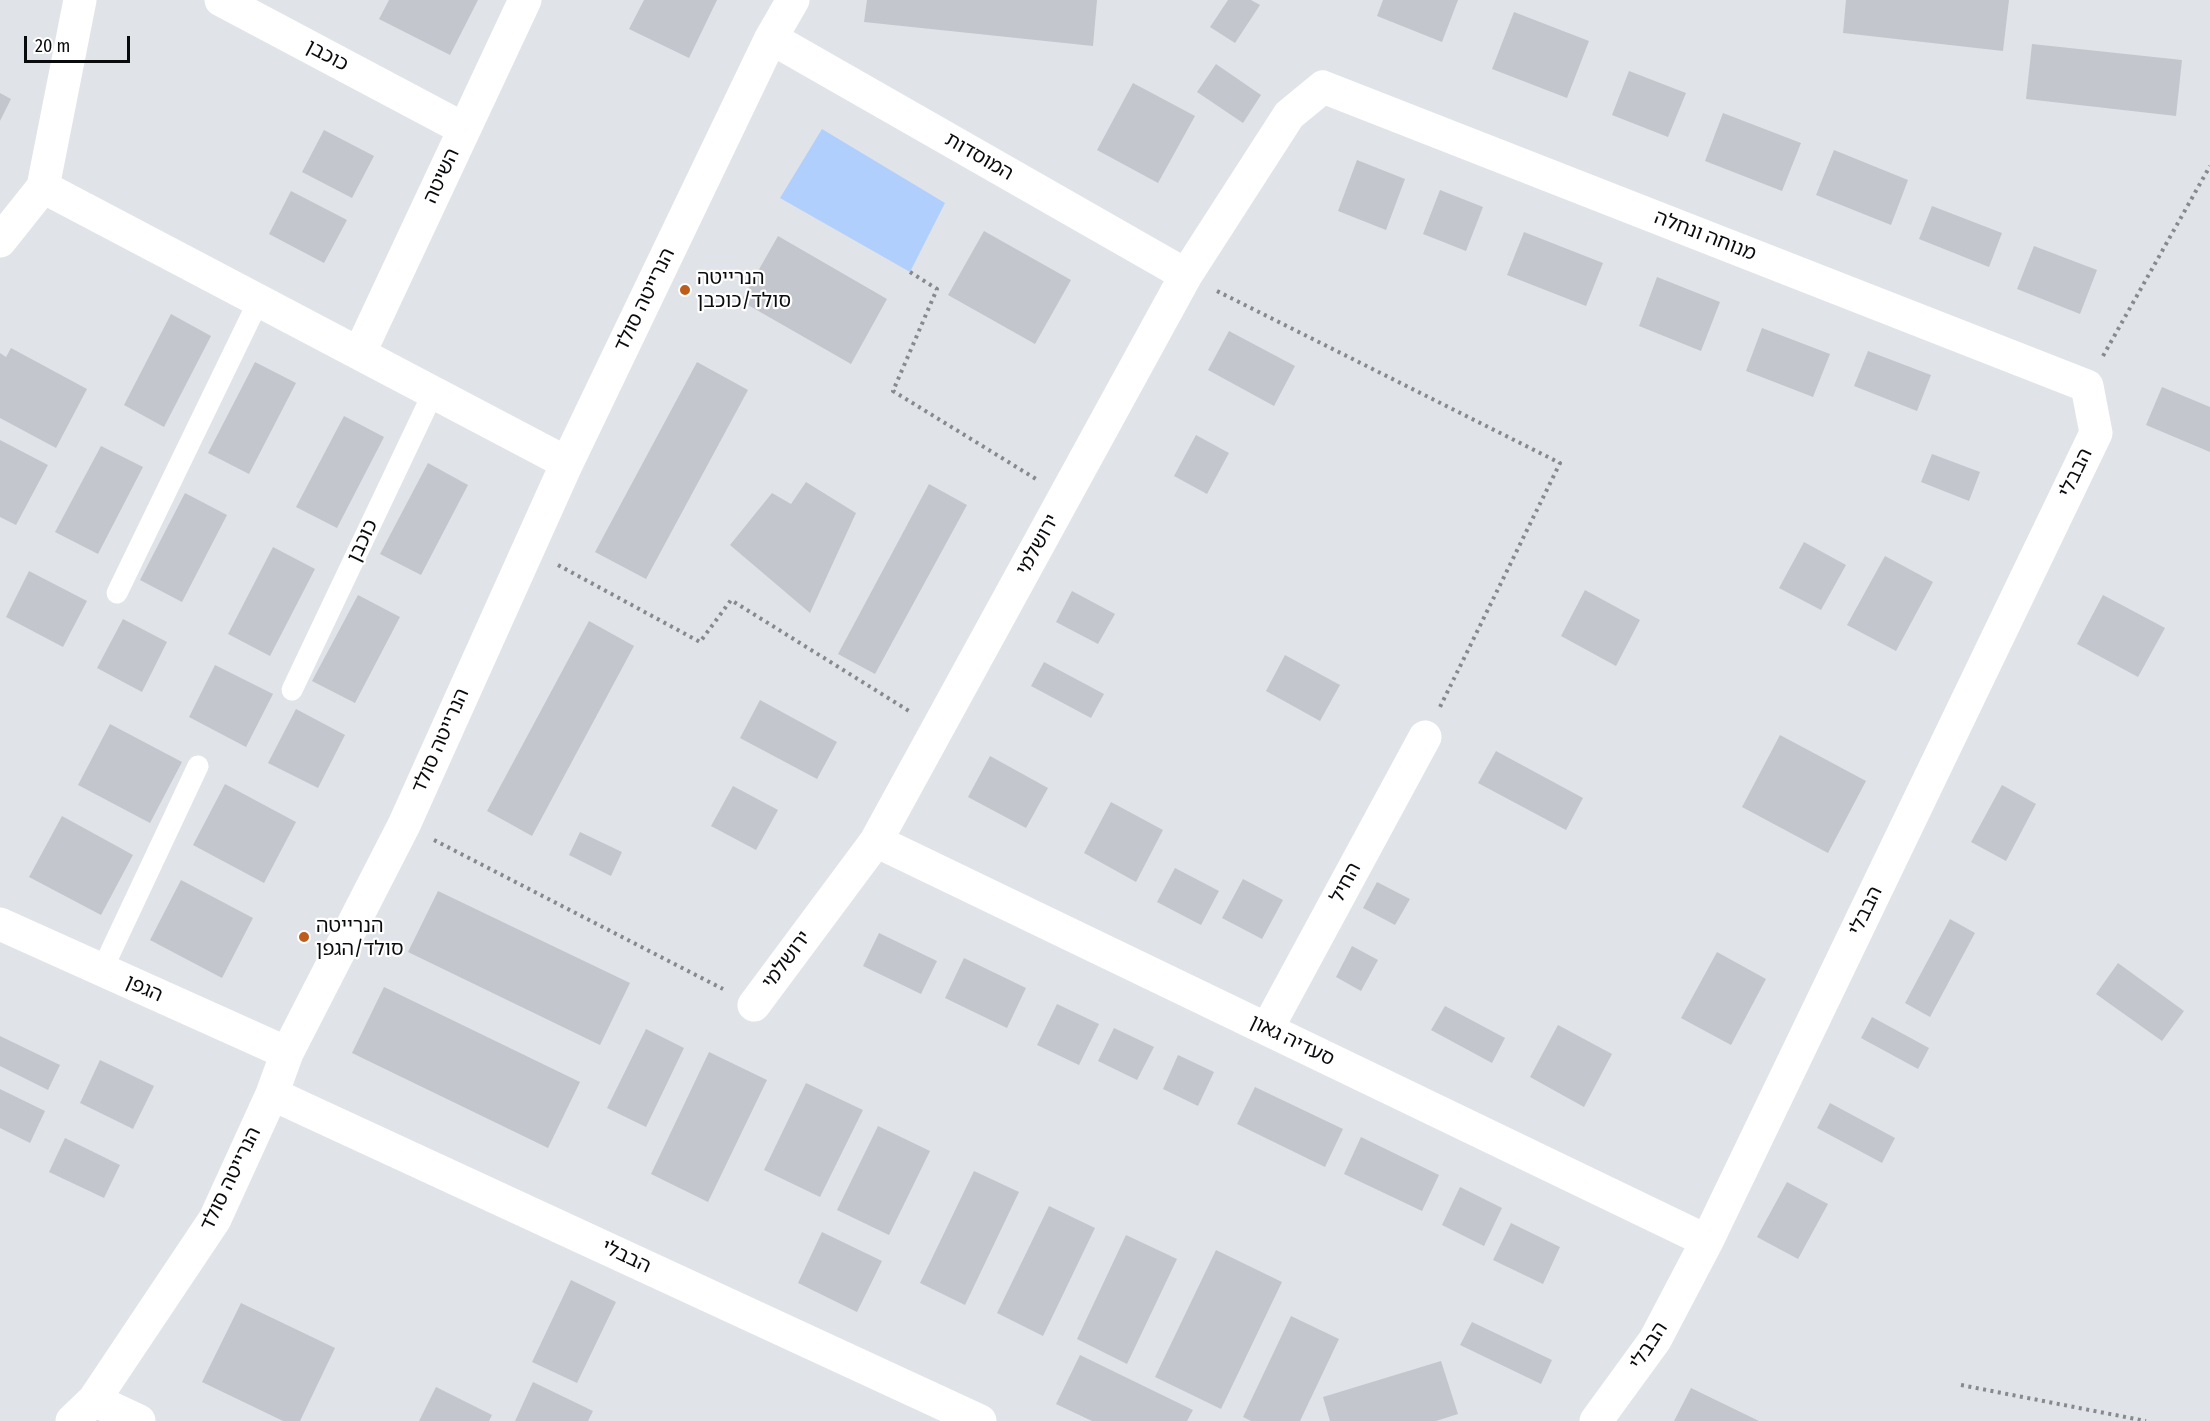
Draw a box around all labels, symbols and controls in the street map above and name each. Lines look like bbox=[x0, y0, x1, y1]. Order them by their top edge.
scale bar bbox=[27, 24, 134, 62]
text: 20 m bbox=[35, 35, 70, 57]
street label: כוכבן bbox=[302, 35, 352, 77]
street label: המוסדות bbox=[941, 128, 1017, 186]
street label: השיטה bbox=[419, 145, 465, 207]
street label: מנוחה ונחלה bbox=[1651, 206, 1759, 266]
street label: הנרייטה סולד bbox=[610, 244, 680, 356]
place label: הנרייטה סולד/כוכבן bbox=[697, 266, 791, 313]
marker: הנרייטה סולד/כוכבן bbox=[678, 283, 692, 297]
street label: הבבלי bbox=[2054, 444, 2098, 502]
street label: ירושלמי bbox=[1011, 510, 1065, 580]
street label: כוכבן bbox=[343, 516, 383, 566]
street label: הנרייטה סולד bbox=[407, 685, 475, 797]
street label: החיל bbox=[1326, 859, 1366, 907]
street label: הבבלי bbox=[1844, 882, 1888, 940]
place label: הנרייטה סולד/הגפן bbox=[316, 914, 404, 961]
street label: ירושלמי bbox=[758, 926, 816, 994]
marker: הנרייטה סולד/הגפן bbox=[297, 930, 311, 944]
street label: הגפן bbox=[122, 970, 166, 1008]
street label: סעדיה גאון bbox=[1246, 1010, 1338, 1072]
street label: הנרייטה סולד bbox=[196, 1123, 266, 1235]
street label: הבבלי bbox=[597, 1235, 655, 1279]
street label: הבבלי bbox=[1625, 1318, 1673, 1374]

